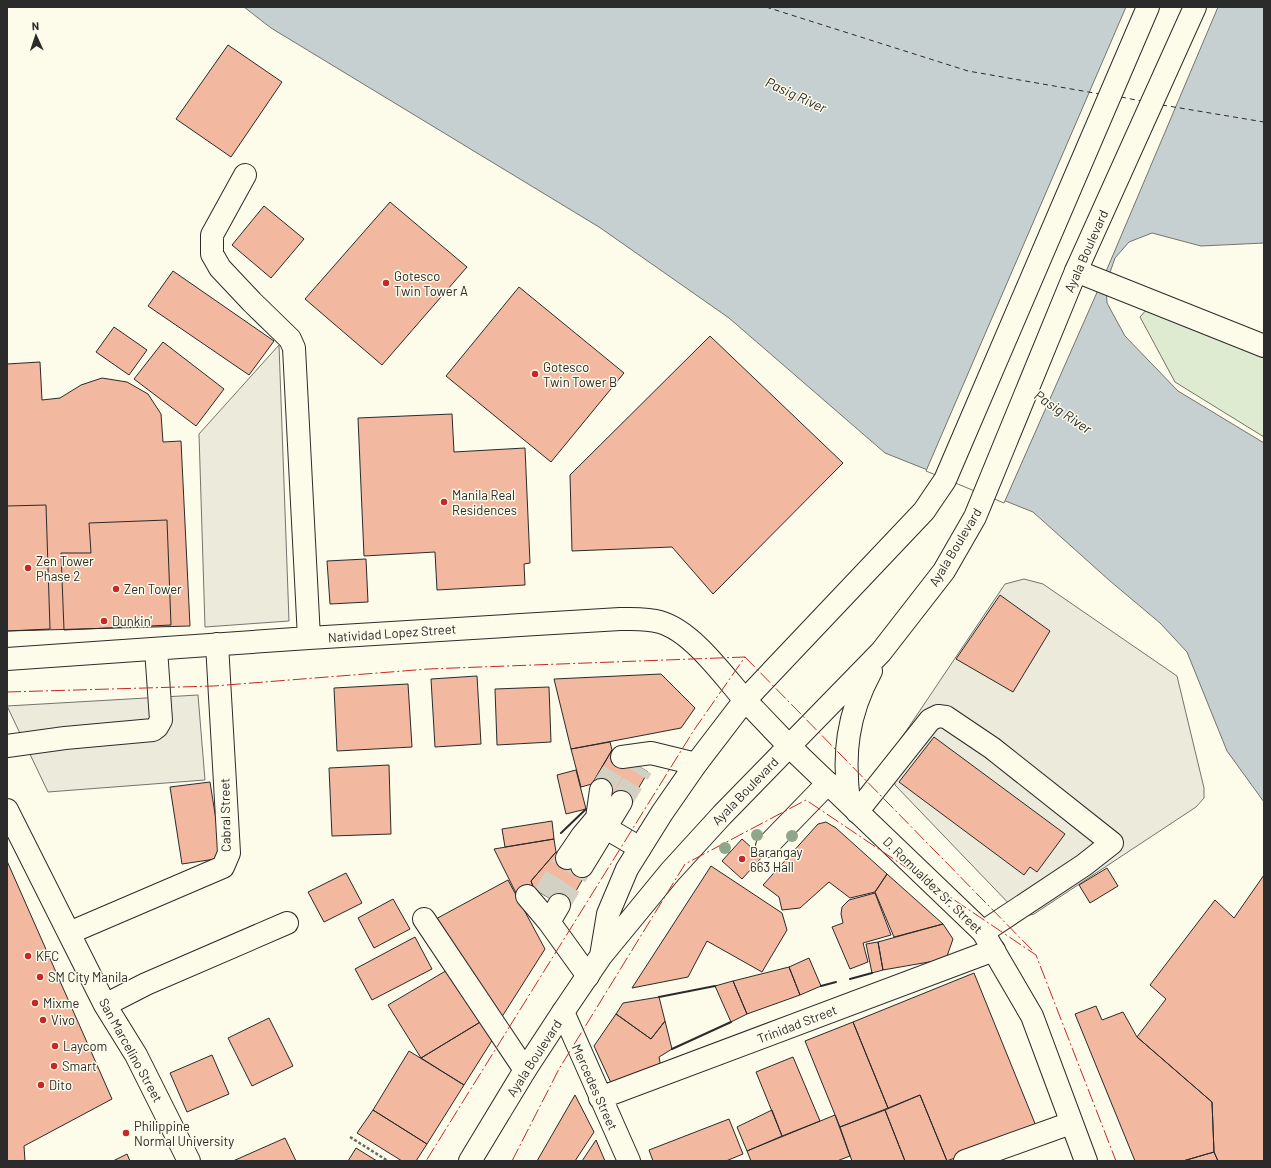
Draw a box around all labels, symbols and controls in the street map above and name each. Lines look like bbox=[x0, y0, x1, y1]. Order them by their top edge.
north arrow bbox=[16, 16, 56, 56]
text: N bbox=[31, 19, 39, 32]
water label: Pasig River bbox=[763, 73, 830, 117]
street label: Ayala Boulevard bbox=[1061, 207, 1111, 295]
place label: Gotesco Twin Tower A bbox=[394, 268, 468, 299]
marker: Gotesco Twin Tower A bbox=[381, 278, 391, 288]
place label: Gotesco Twin Tower B bbox=[543, 359, 617, 390]
marker: Gotesco Twin Tower B bbox=[530, 369, 540, 379]
water label: Pasig River bbox=[1031, 386, 1096, 438]
place label: Manila Real Residences bbox=[452, 487, 517, 518]
marker: Manila Real Residences bbox=[439, 497, 449, 507]
street label: Ayala Boulevard bbox=[925, 505, 985, 589]
place label: Zen Tower Phase 2 bbox=[36, 553, 94, 584]
marker: Zen Tower Phase 2 bbox=[23, 563, 33, 573]
place label: Zen Tower bbox=[124, 581, 182, 597]
marker: Zen Tower bbox=[111, 584, 121, 594]
place label: Dunkin' bbox=[112, 613, 152, 629]
marker: Dunkin' bbox=[99, 616, 109, 626]
street label: Natividad Lopez Street bbox=[327, 621, 457, 645]
street label: Ayala Boulevard bbox=[708, 754, 782, 828]
street label: Cabral Street bbox=[216, 778, 234, 852]
street label: D. Romualdez Sr. Street bbox=[880, 833, 986, 937]
place label: Barangay 663 Hall bbox=[750, 844, 803, 875]
marker: Barangay 663 Hall bbox=[737, 854, 747, 864]
place label: KFC bbox=[36, 948, 59, 964]
marker: KFC bbox=[23, 951, 33, 961]
place label: SM City Manila bbox=[48, 969, 128, 985]
marker: SM City Manila bbox=[35, 972, 45, 982]
place label: Mixme bbox=[43, 995, 79, 1011]
street label: San Marcelino Street bbox=[96, 995, 166, 1105]
marker: Mixme bbox=[30, 998, 40, 1008]
street label: Trinidad Street bbox=[755, 1001, 839, 1047]
place label: Vivo bbox=[51, 1012, 75, 1028]
marker: Vivo bbox=[38, 1015, 48, 1025]
street label: Ayala Boulevard bbox=[503, 1016, 565, 1100]
place label: Laycom bbox=[63, 1038, 107, 1054]
marker: Laycom bbox=[50, 1041, 60, 1051]
street label: Mercedes Street bbox=[569, 1041, 621, 1133]
place label: Smart bbox=[62, 1058, 97, 1074]
marker: Smart bbox=[49, 1061, 59, 1071]
place label: Dito bbox=[49, 1077, 72, 1093]
marker: Dito bbox=[36, 1080, 46, 1090]
place label: Philippine Normal University bbox=[134, 1118, 234, 1149]
marker: Philippine Normal University bbox=[121, 1128, 131, 1138]

